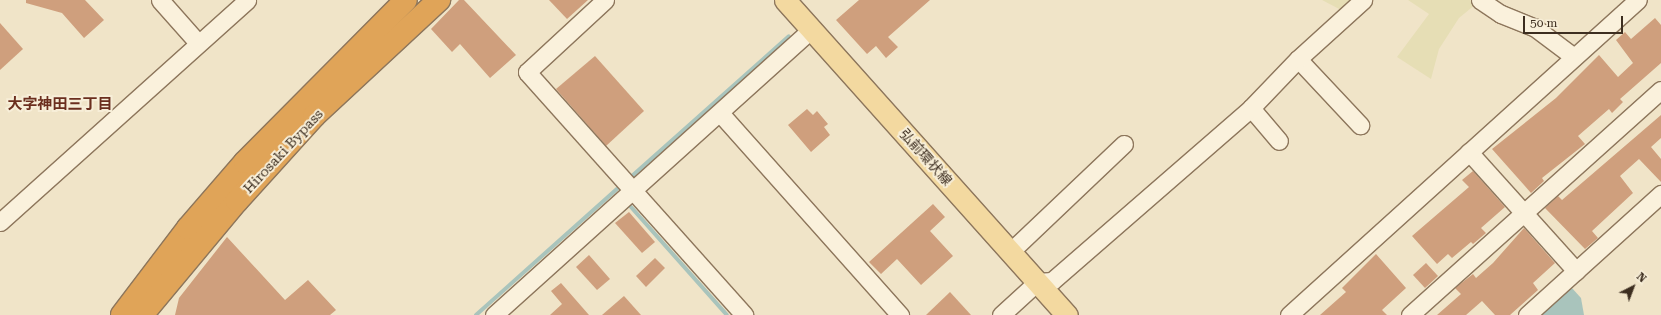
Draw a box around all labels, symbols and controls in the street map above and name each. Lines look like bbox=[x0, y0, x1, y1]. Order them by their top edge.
scale bar bbox=[1525, 8, 1625, 34]
text: 50 m bbox=[1530, 16, 1557, 30]
district label: 大字神田三丁目 bbox=[8, 96, 112, 114]
street label: Hirosaki Bypass bbox=[240, 105, 326, 197]
street label: 弘前環状線 bbox=[896, 125, 956, 189]
north arrow bbox=[1613, 267, 1653, 307]
text: N bbox=[1634, 270, 1649, 285]

